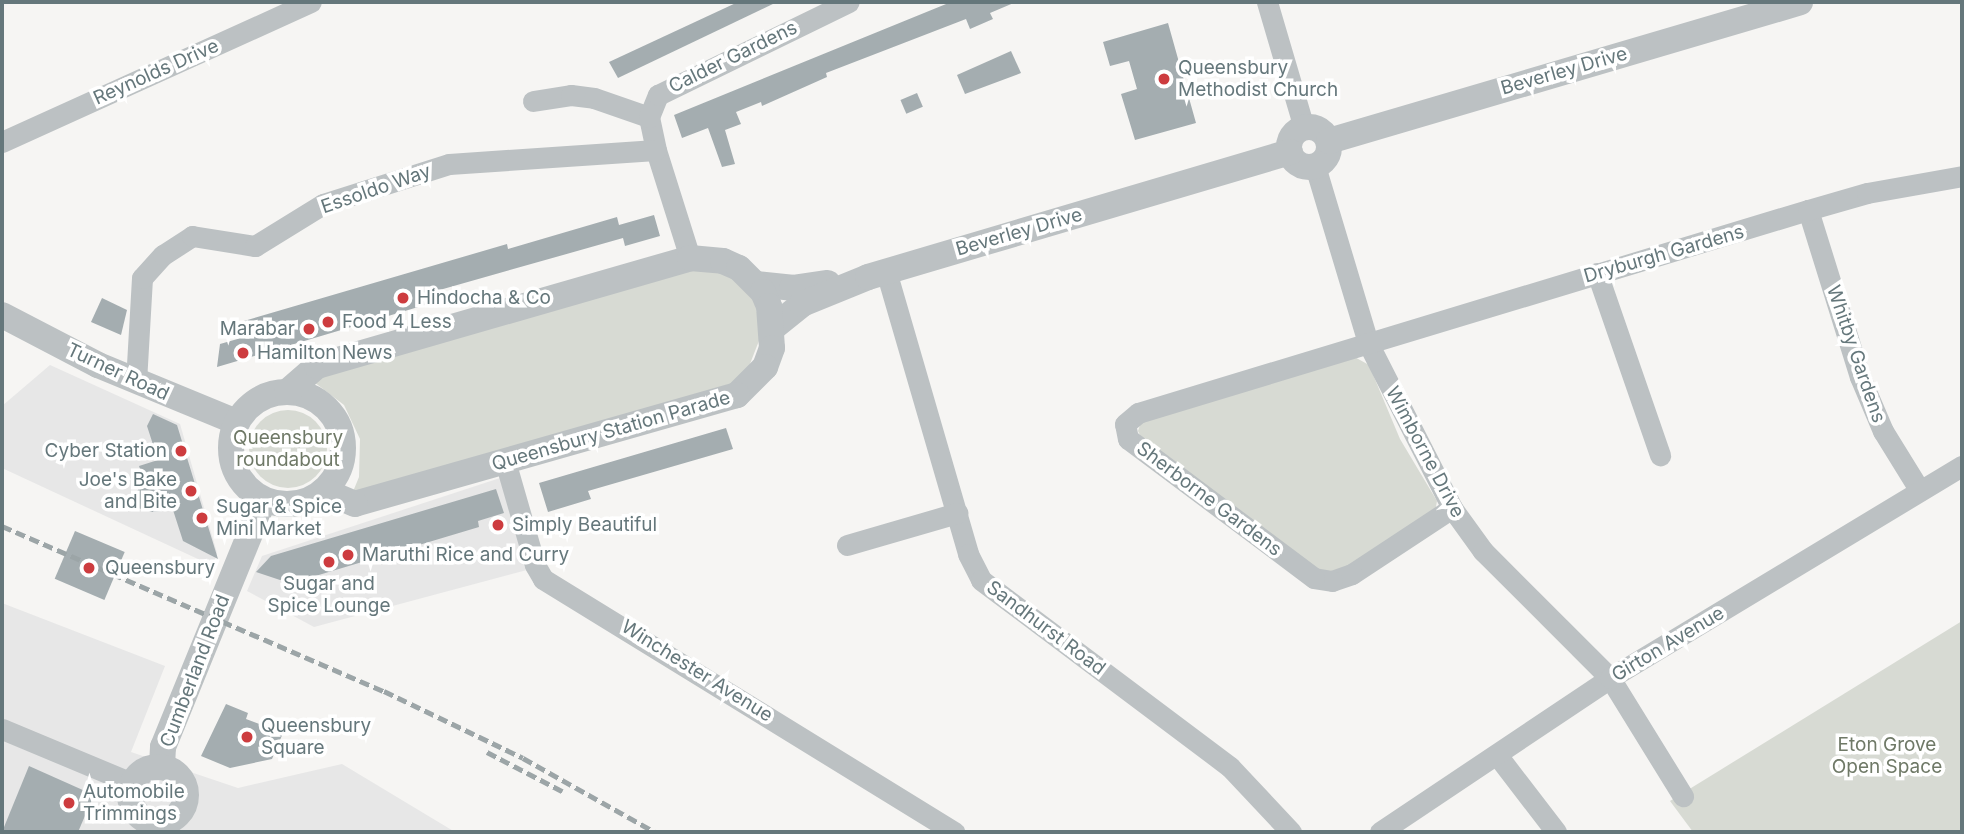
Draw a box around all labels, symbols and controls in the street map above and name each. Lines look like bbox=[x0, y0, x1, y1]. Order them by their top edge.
street label: Calder Gardens bbox=[665, 16, 801, 98]
street label: Reynolds Drive bbox=[90, 34, 222, 110]
street label: Beverley Drive bbox=[1498, 42, 1630, 100]
place label: Queensbury Methodist Church bbox=[1178, 57, 1338, 101]
marker: Queensbury Methodist Church bbox=[1156, 71, 1172, 87]
street label: Essoldo Way bbox=[318, 160, 434, 218]
street label: Beverley Drive bbox=[953, 203, 1085, 261]
street label: Dryburgh Gardens bbox=[1581, 220, 1747, 288]
street label: Whitby Gardens bbox=[1822, 282, 1890, 426]
place label: Hindocha & Co bbox=[417, 287, 551, 309]
marker: Hindocha & Co bbox=[395, 290, 411, 306]
place label: Food 4 Less bbox=[342, 311, 452, 333]
marker: Food 4 Less bbox=[320, 314, 336, 330]
place label: Marabar bbox=[220, 318, 295, 340]
marker: Marabar bbox=[301, 321, 317, 337]
street label: Turner Road bbox=[63, 338, 173, 406]
place label: Hamilton News bbox=[257, 342, 393, 364]
marker: Hamilton News bbox=[235, 345, 251, 361]
street label: Wimborne Drive bbox=[1381, 383, 1469, 521]
street label: Queensbury Station Parade bbox=[489, 386, 733, 476]
park label: Queensbury roundabout bbox=[233, 427, 343, 471]
street label: Sherborne Gardens bbox=[1132, 437, 1286, 561]
place label: Cyber Station bbox=[45, 440, 167, 462]
marker: Cyber Station bbox=[173, 443, 189, 459]
place label: Joe's Bake and Bite bbox=[79, 469, 177, 513]
marker: Joe's Bake and Bite bbox=[183, 483, 199, 499]
place label: Sugar & Spice Mini Market bbox=[216, 496, 342, 540]
marker: Sugar & Spice Mini Market bbox=[194, 510, 210, 526]
place label: Simply Beautiful bbox=[512, 514, 657, 536]
marker: Simply Beautiful bbox=[490, 517, 506, 533]
place label: Maruthi Rice and Curry bbox=[362, 544, 569, 566]
marker: Maruthi Rice and Curry bbox=[340, 547, 356, 563]
marker: Sugar and Spice Lounge bbox=[321, 554, 337, 570]
place label: Queensbury bbox=[105, 557, 215, 579]
marker: Queensbury bbox=[79, 558, 99, 578]
place label: Sugar and Spice Lounge bbox=[267, 573, 391, 617]
street label: Sandhurst Road bbox=[982, 576, 1110, 680]
street label: Cumberland Road bbox=[155, 592, 235, 750]
street label: Girton Avenue bbox=[1608, 602, 1728, 686]
street label: Winchester Avenue bbox=[617, 615, 777, 727]
place label: Queensbury Square bbox=[261, 715, 371, 759]
marker: Queensbury Square bbox=[239, 729, 255, 745]
park label: Eton Grove Open Space bbox=[1832, 734, 1942, 778]
place label: Automobile Trimmings bbox=[83, 781, 185, 825]
marker: Automobile Trimmings bbox=[61, 795, 77, 811]

